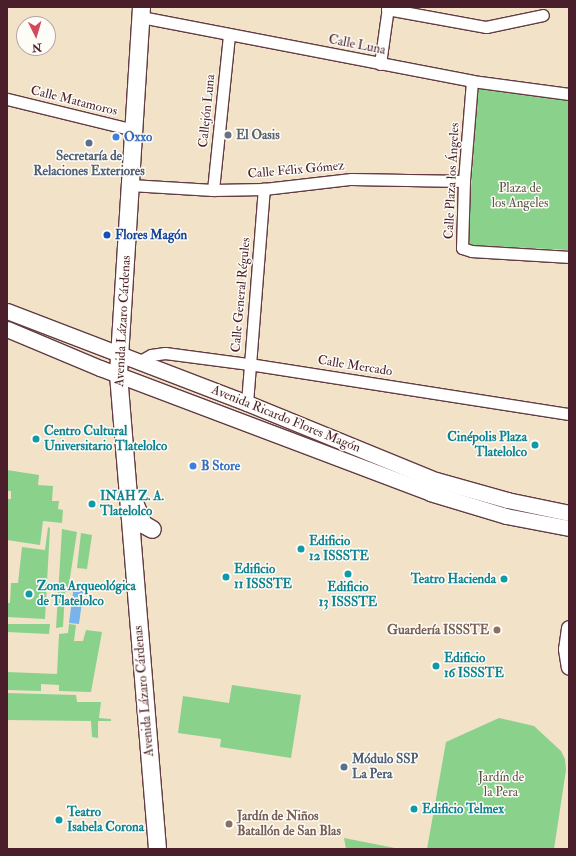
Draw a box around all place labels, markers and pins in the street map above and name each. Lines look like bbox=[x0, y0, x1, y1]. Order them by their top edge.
place label: El Oasis bbox=[236, 127, 280, 143]
place label: Oxxo bbox=[124, 129, 152, 145]
marker: El Oasis bbox=[223, 130, 233, 140]
marker: Oxxo bbox=[111, 132, 121, 142]
marker: Secretaría de Relaciones Exteriores bbox=[84, 138, 94, 148]
place label: Secretaría de Relaciones Exteriores bbox=[33, 149, 145, 180]
place label: Flores Magón bbox=[115, 227, 187, 243]
marker: Flores Magón bbox=[102, 230, 112, 240]
place label: Centro Cultural Universitario Tlatelolco bbox=[44, 424, 167, 455]
place label: Cinépolis Plaza Tlatelolco bbox=[447, 430, 527, 461]
marker: Centro Cultural Universitario Tlatelolco bbox=[31, 434, 41, 444]
marker: Cinépolis Plaza Tlatelolco bbox=[530, 440, 540, 450]
place label: B Store bbox=[201, 458, 240, 474]
marker: B Store bbox=[188, 461, 198, 471]
place label: INAH Z. A. Tlatelolco bbox=[100, 489, 164, 520]
marker: INAH Z. A. Tlatelolco bbox=[87, 499, 97, 509]
place label: Edificio 12 ISSSTE bbox=[309, 534, 369, 565]
marker: Edificio 12 ISSSTE bbox=[296, 544, 306, 554]
place label: Edificio 11 ISSSTE bbox=[234, 562, 292, 593]
marker: Edificio 13 ISSSTE bbox=[343, 569, 353, 579]
place label: Teatro Hacienda bbox=[411, 571, 496, 587]
marker: Edificio 11 ISSSTE bbox=[221, 572, 231, 582]
marker: Teatro Hacienda bbox=[499, 574, 509, 584]
place label: Zona Arqueológica de Tlatelolco bbox=[37, 579, 136, 610]
place label: Edificio 13 ISSSTE bbox=[319, 580, 377, 611]
marker: Zona Arqueológica de Tlatelolco bbox=[24, 589, 34, 599]
place label: Guardería ISSSTE bbox=[387, 622, 489, 638]
marker: Guardería ISSSTE bbox=[492, 625, 502, 635]
place label: Edificio 16 ISSSTE bbox=[444, 651, 504, 682]
marker: Edificio 16 ISSSTE bbox=[431, 661, 441, 671]
place label: Módulo SSP La Pera bbox=[352, 752, 418, 783]
marker: Módulo SSP La Pera bbox=[339, 762, 349, 772]
place label: Edificio Telmex bbox=[422, 801, 504, 817]
marker: Edificio Telmex bbox=[409, 804, 419, 814]
place label: Teatro Isabela Corona bbox=[67, 805, 144, 836]
place label: Jardín de Niños Batallón de San Blas bbox=[237, 809, 341, 840]
marker: Teatro Isabela Corona bbox=[54, 815, 64, 825]
marker: Jardín de Niños Batallón de San Blas bbox=[224, 819, 234, 829]

